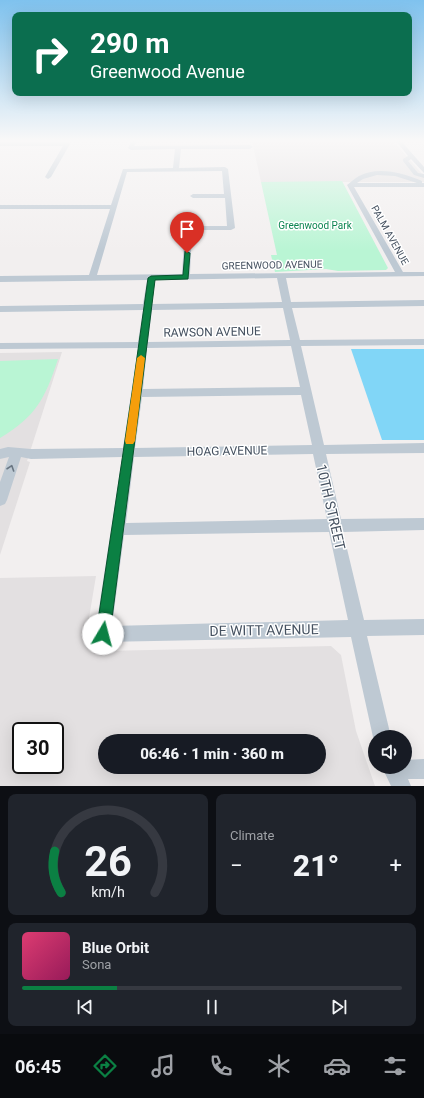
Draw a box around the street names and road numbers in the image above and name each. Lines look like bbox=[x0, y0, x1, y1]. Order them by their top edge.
street label: PALM AVENUE bbox=[369, 203, 411, 267]
street label: GREENWOOD AVENUE bbox=[222, 259, 323, 271]
street label: RAWSON AVENUE bbox=[163, 324, 261, 340]
street label: HOAG AVENUE bbox=[187, 443, 268, 459]
street label: 10TH STREET bbox=[313, 463, 349, 552]
street label: DE WITT AVENUE bbox=[209, 621, 319, 639]

